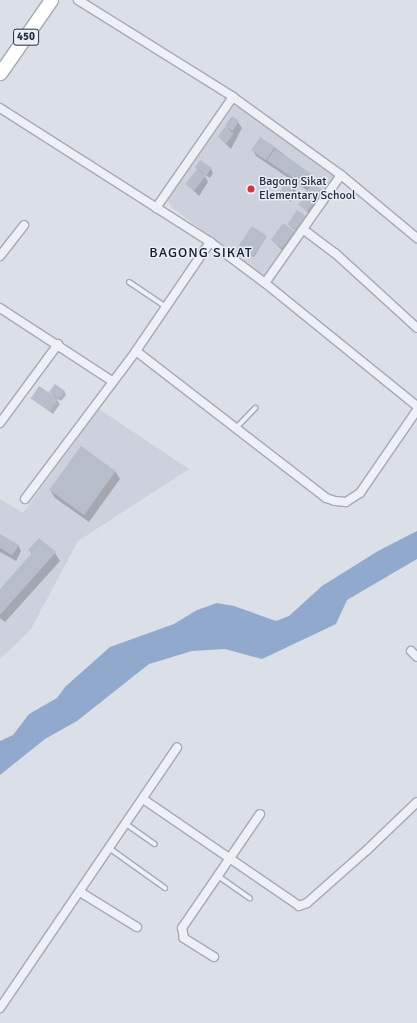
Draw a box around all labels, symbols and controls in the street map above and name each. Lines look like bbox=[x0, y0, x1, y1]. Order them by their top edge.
road number: 450 bbox=[13, 28, 39, 46]
place label: Bagong Sikat Elementary School bbox=[259, 175, 355, 203]
marker: Bagong Sikat Elementary School bbox=[246, 184, 256, 194]
district label: BAGONG SIKAT bbox=[149, 245, 253, 261]

